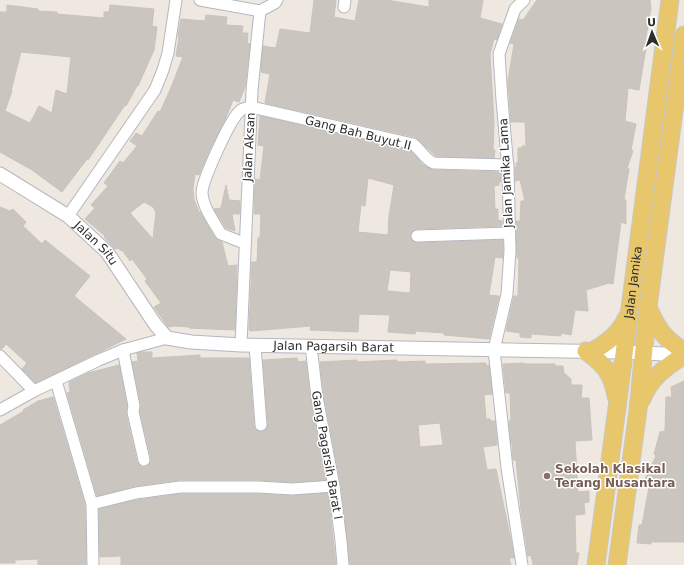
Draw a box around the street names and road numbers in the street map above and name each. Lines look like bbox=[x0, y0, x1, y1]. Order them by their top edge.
street label: Jalan Aksan bbox=[240, 112, 258, 183]
street label: Gang Bah Buyut II bbox=[304, 113, 412, 153]
street label: Jalan Jamika Lama bbox=[496, 118, 516, 229]
street label: Jalan Situ bbox=[71, 218, 121, 268]
street label: Jalan Jamika bbox=[622, 245, 645, 321]
street label: Jalan Pagarsih Barat bbox=[272, 339, 394, 355]
street label: Gang Pagarsih Barat I bbox=[309, 389, 345, 521]

